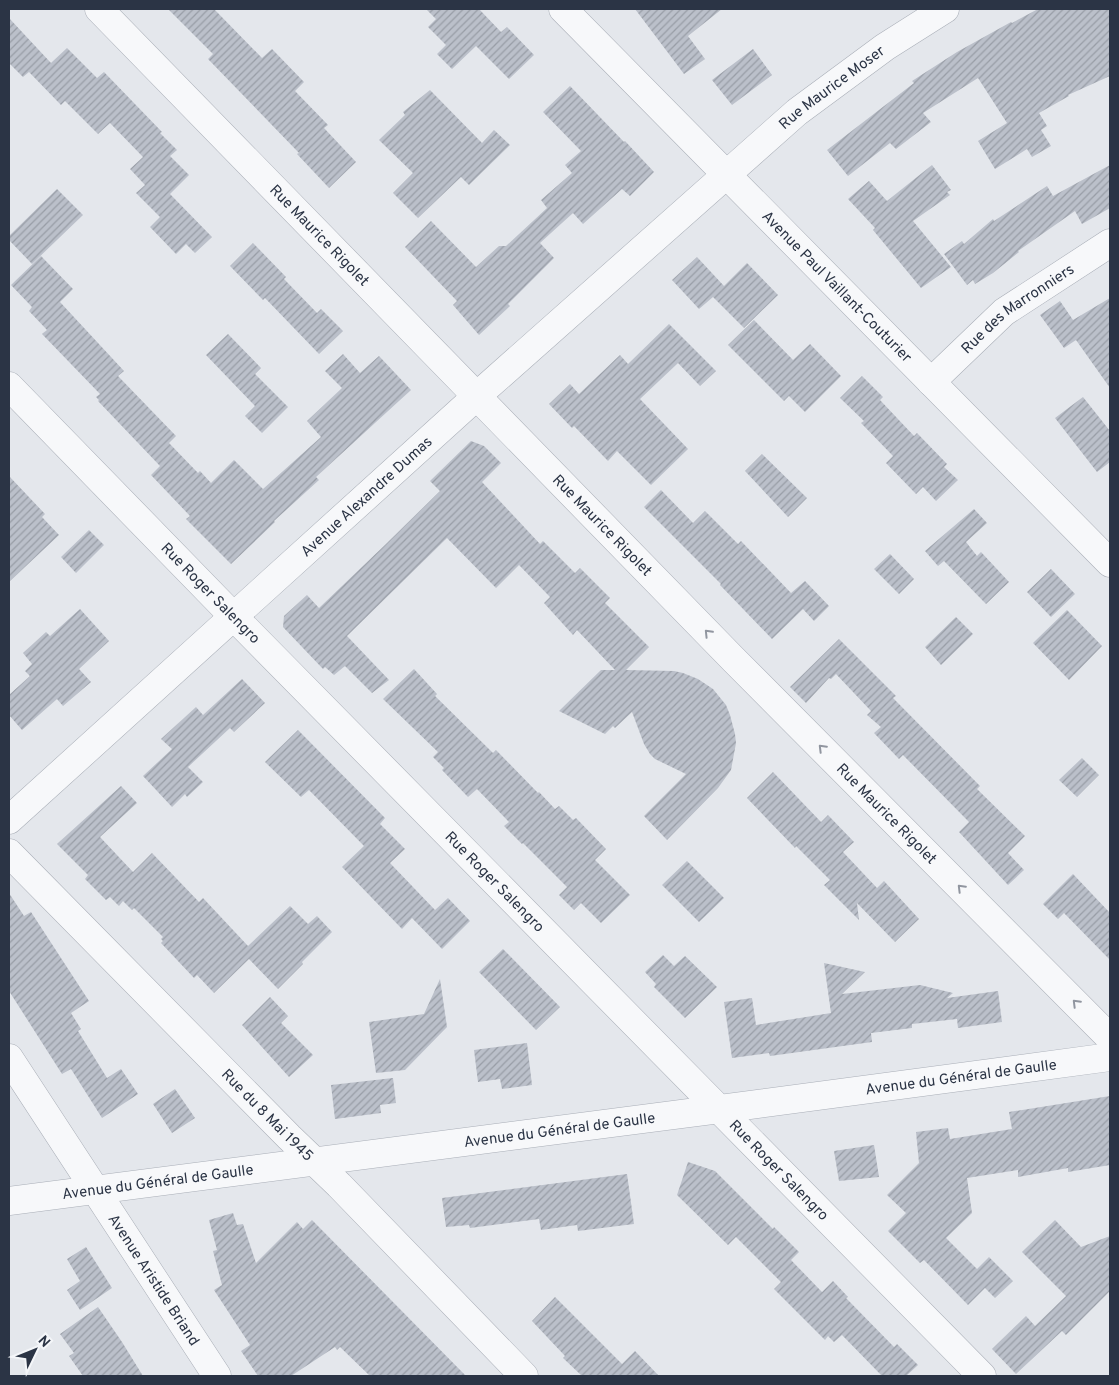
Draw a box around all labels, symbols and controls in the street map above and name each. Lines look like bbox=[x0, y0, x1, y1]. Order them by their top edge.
street label: Rue Maurice Moser bbox=[776, 42, 889, 134]
street label: Rue Maurice Rigolet bbox=[265, 181, 372, 291]
street label: Avenue Paul Vaillant-Couturier bbox=[757, 208, 915, 368]
street label: Rue des Marronniers bbox=[958, 261, 1079, 359]
street label: Avenue Alexandre Dumas bbox=[297, 433, 437, 562]
street label: Rue Maurice Rigolet bbox=[548, 471, 655, 581]
street label: Rue Roger Salengro bbox=[156, 539, 263, 649]
one-way arrow bbox=[705, 629, 714, 638]
one-way arrow bbox=[819, 745, 828, 754]
street label: Rue Maurice Rigolet bbox=[831, 760, 940, 869]
street label: Rue Roger Salengro bbox=[440, 828, 548, 937]
one-way arrow bbox=[958, 885, 967, 894]
one-way arrow bbox=[1073, 1000, 1082, 1009]
street label: Avenue du Général de Gaulle bbox=[864, 1056, 1058, 1101]
street label: Rue du 8 Mai 1945 bbox=[216, 1066, 317, 1166]
street label: Avenue du Général de Gaulle bbox=[463, 1109, 656, 1153]
street label: Rue Roger Salengro bbox=[724, 1117, 832, 1226]
street label: Avenue du Général de Gaulle bbox=[61, 1161, 255, 1205]
street label: Avenue Aristide Briand bbox=[103, 1211, 203, 1350]
north arrow bbox=[10, 1325, 60, 1375]
text: N bbox=[34, 1333, 53, 1352]

